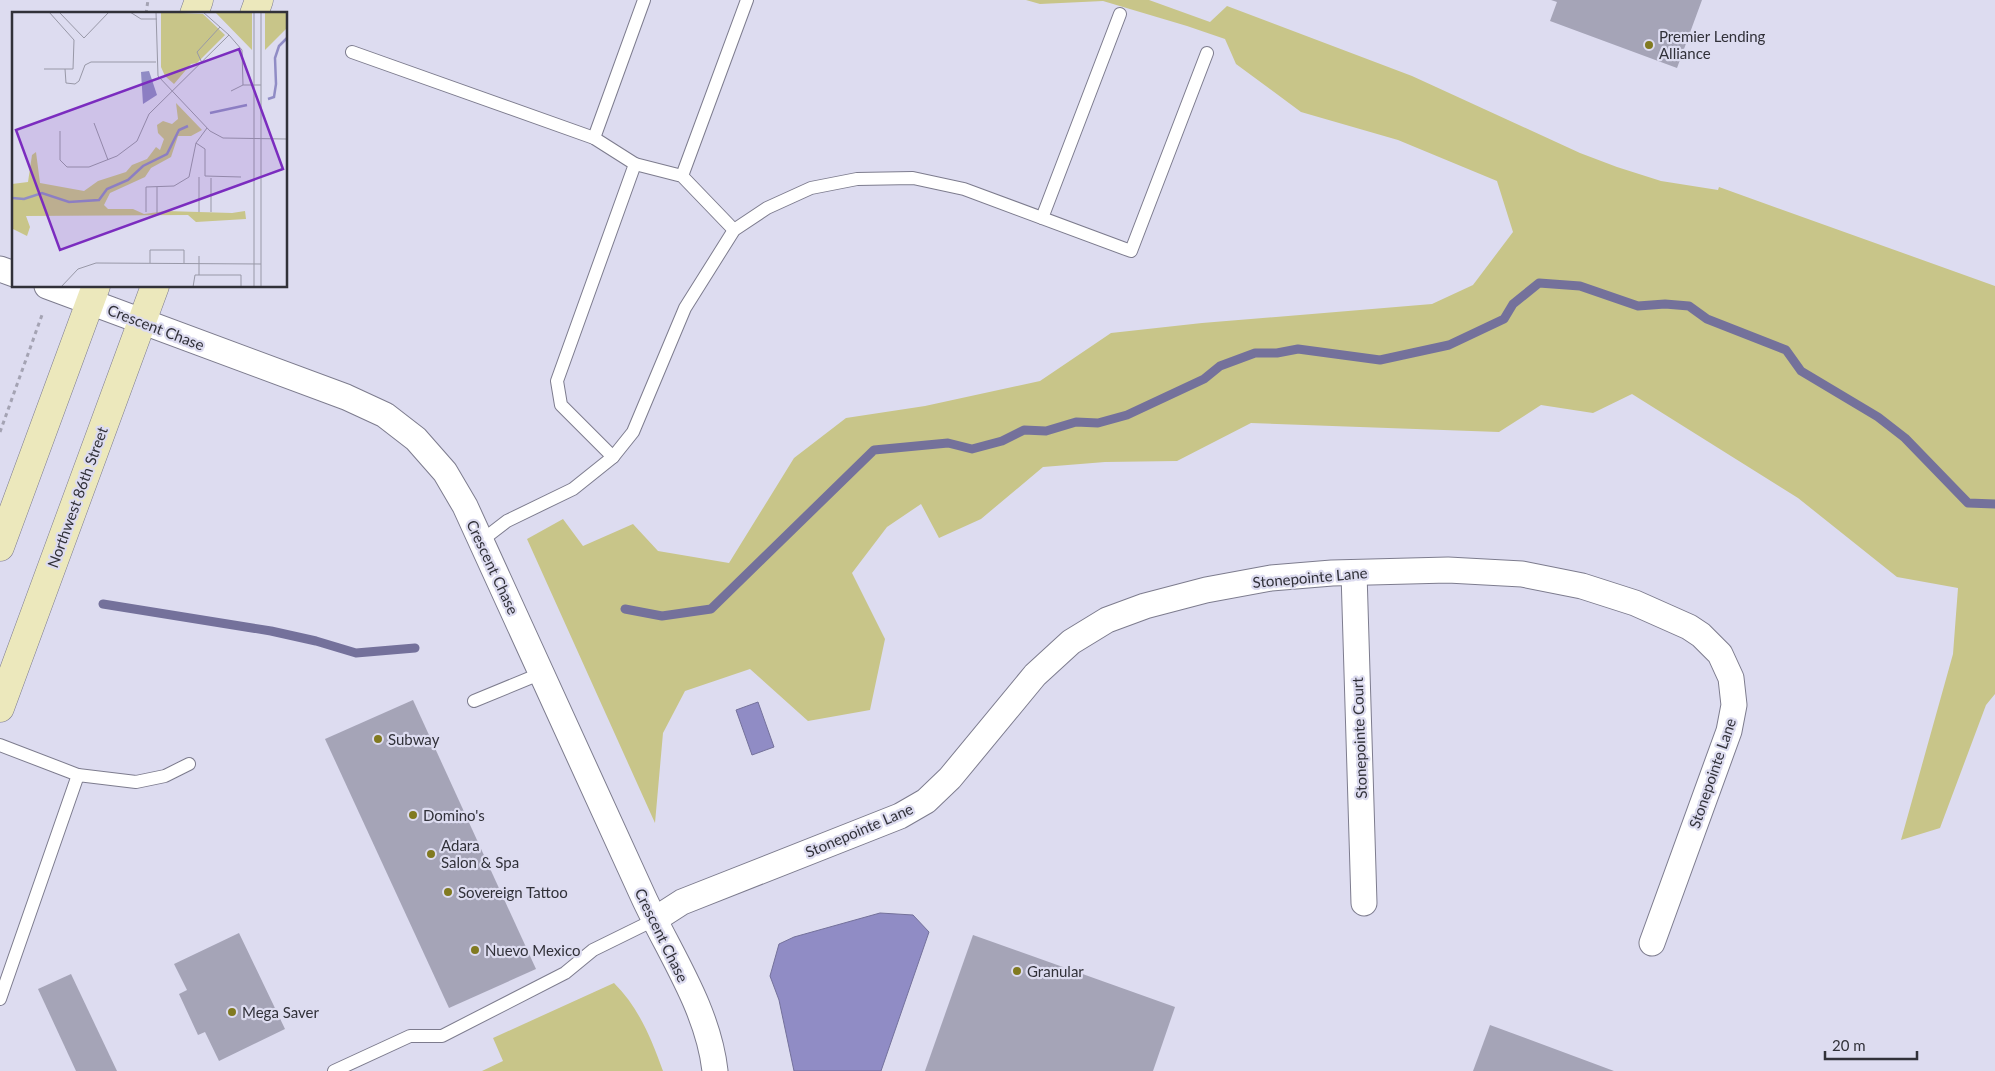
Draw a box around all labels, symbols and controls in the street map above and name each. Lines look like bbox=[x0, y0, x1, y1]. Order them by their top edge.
inset map bbox=[12, 12, 288, 288]
place label: Premier Lending Alliance bbox=[1659, 27, 1766, 62]
marker: Premier Lending Alliance bbox=[1643, 39, 1655, 51]
street label: Crescent Chase bbox=[105, 300, 207, 354]
street label: Northwest 86th Street bbox=[43, 423, 111, 570]
street label: Crescent Chase bbox=[463, 517, 523, 617]
street label: Stonepointe Lane bbox=[1252, 563, 1368, 591]
street label: Stonepointe Court bbox=[1348, 676, 1370, 799]
street label: Stonepointe Lane bbox=[1685, 716, 1739, 830]
place label: Subway bbox=[388, 730, 440, 748]
marker: Subway bbox=[372, 733, 384, 745]
street label: Stonepointe Lane bbox=[802, 799, 916, 861]
place label: Domino's bbox=[423, 806, 485, 824]
marker: Domino's bbox=[407, 809, 419, 821]
place label: Adara Salon & Spa bbox=[441, 836, 519, 871]
marker: Adara Salon & Spa bbox=[425, 848, 437, 860]
place label: Sovereign Tattoo bbox=[458, 883, 568, 901]
street label: Crescent Chase bbox=[632, 885, 693, 985]
marker: Sovereign Tattoo bbox=[442, 886, 454, 898]
place label: Nuevo Mexico bbox=[485, 941, 580, 959]
marker: Nuevo Mexico bbox=[469, 944, 481, 956]
place label: Granular bbox=[1027, 962, 1084, 980]
marker: Granular bbox=[1011, 965, 1023, 977]
place label: Mega Saver bbox=[242, 1003, 319, 1021]
marker: Mega Saver bbox=[226, 1006, 238, 1018]
scale bar bbox=[1825, 1028, 1918, 1060]
text: 20 m bbox=[1832, 1036, 1866, 1054]

